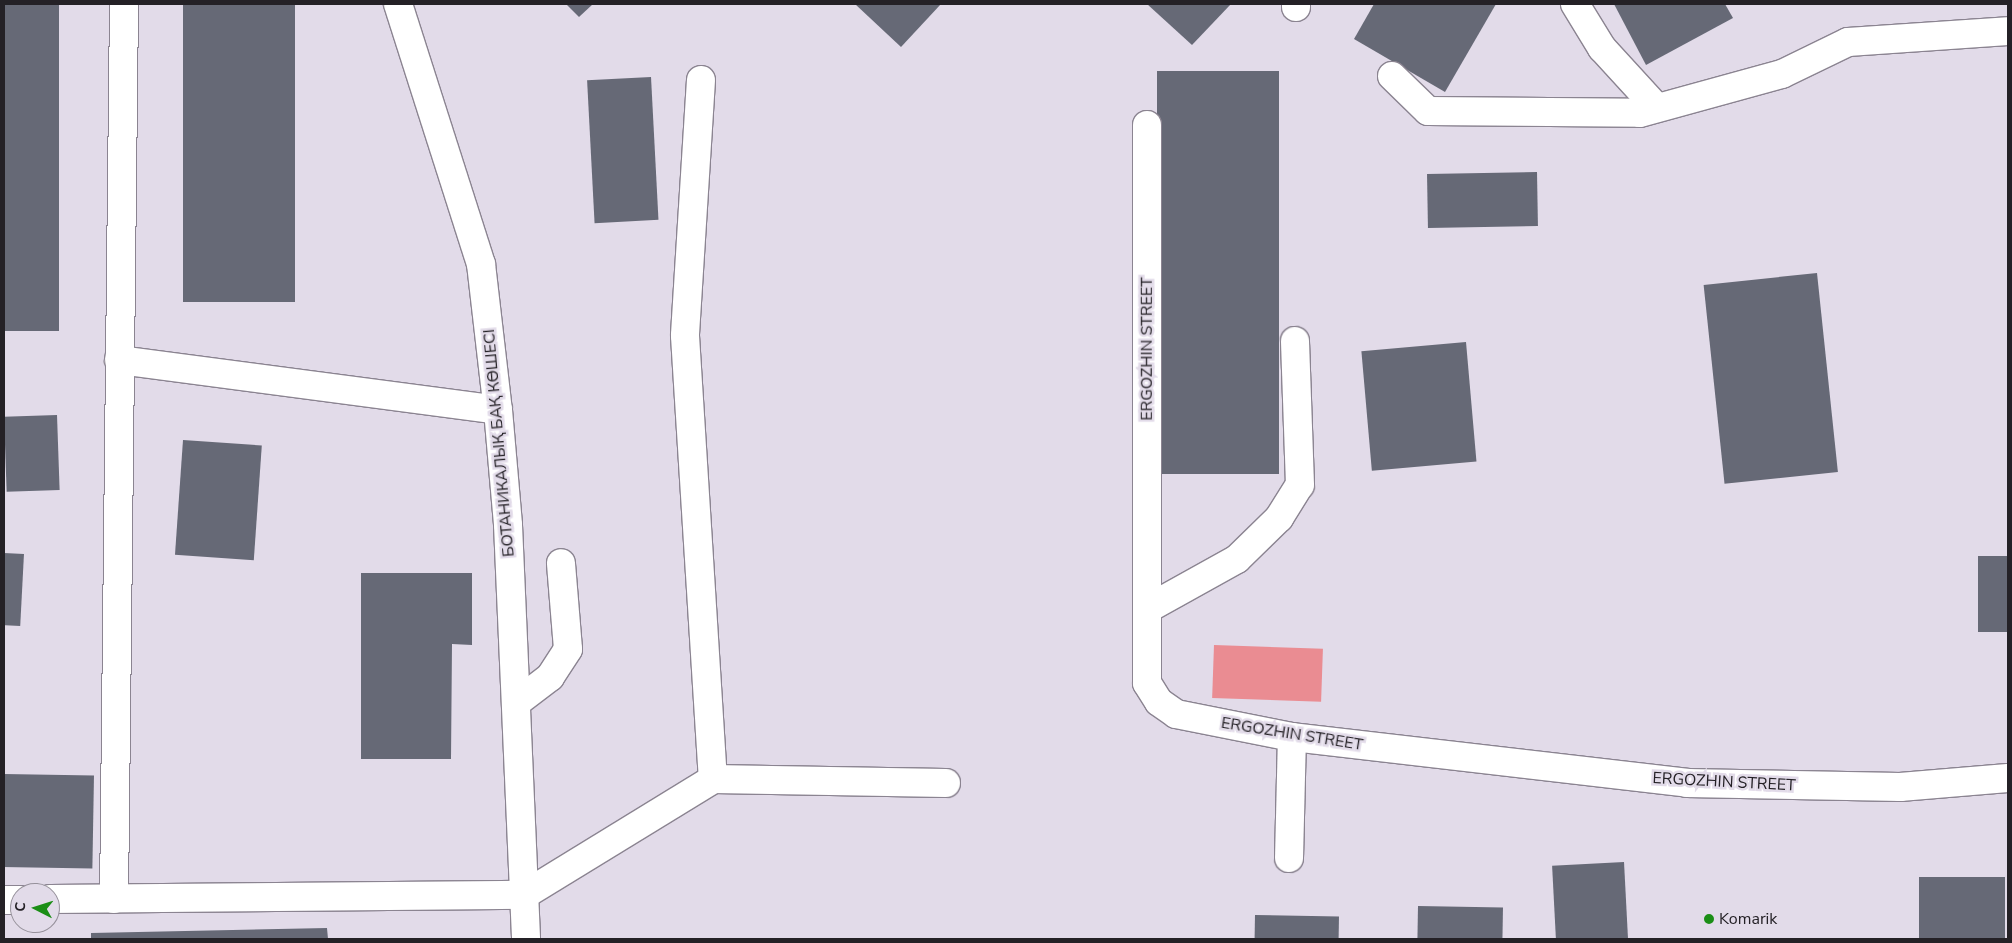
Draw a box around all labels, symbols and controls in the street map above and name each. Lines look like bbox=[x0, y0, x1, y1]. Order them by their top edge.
street label: ERGOZHIN STREET bbox=[1137, 277, 1157, 421]
street label: БОТАНИКАЛЫҚ БАҚ КӨШЕСІ bbox=[479, 328, 519, 558]
street label: ERGOZHIN STREET bbox=[1220, 713, 1364, 755]
street label: ERGOZHIN STREET bbox=[1652, 769, 1796, 795]
north arrow bbox=[10, 883, 60, 933]
text: С bbox=[11, 901, 30, 912]
place label: Komarik bbox=[1719, 909, 1777, 929]
marker: Komarik bbox=[1703, 913, 1715, 925]

